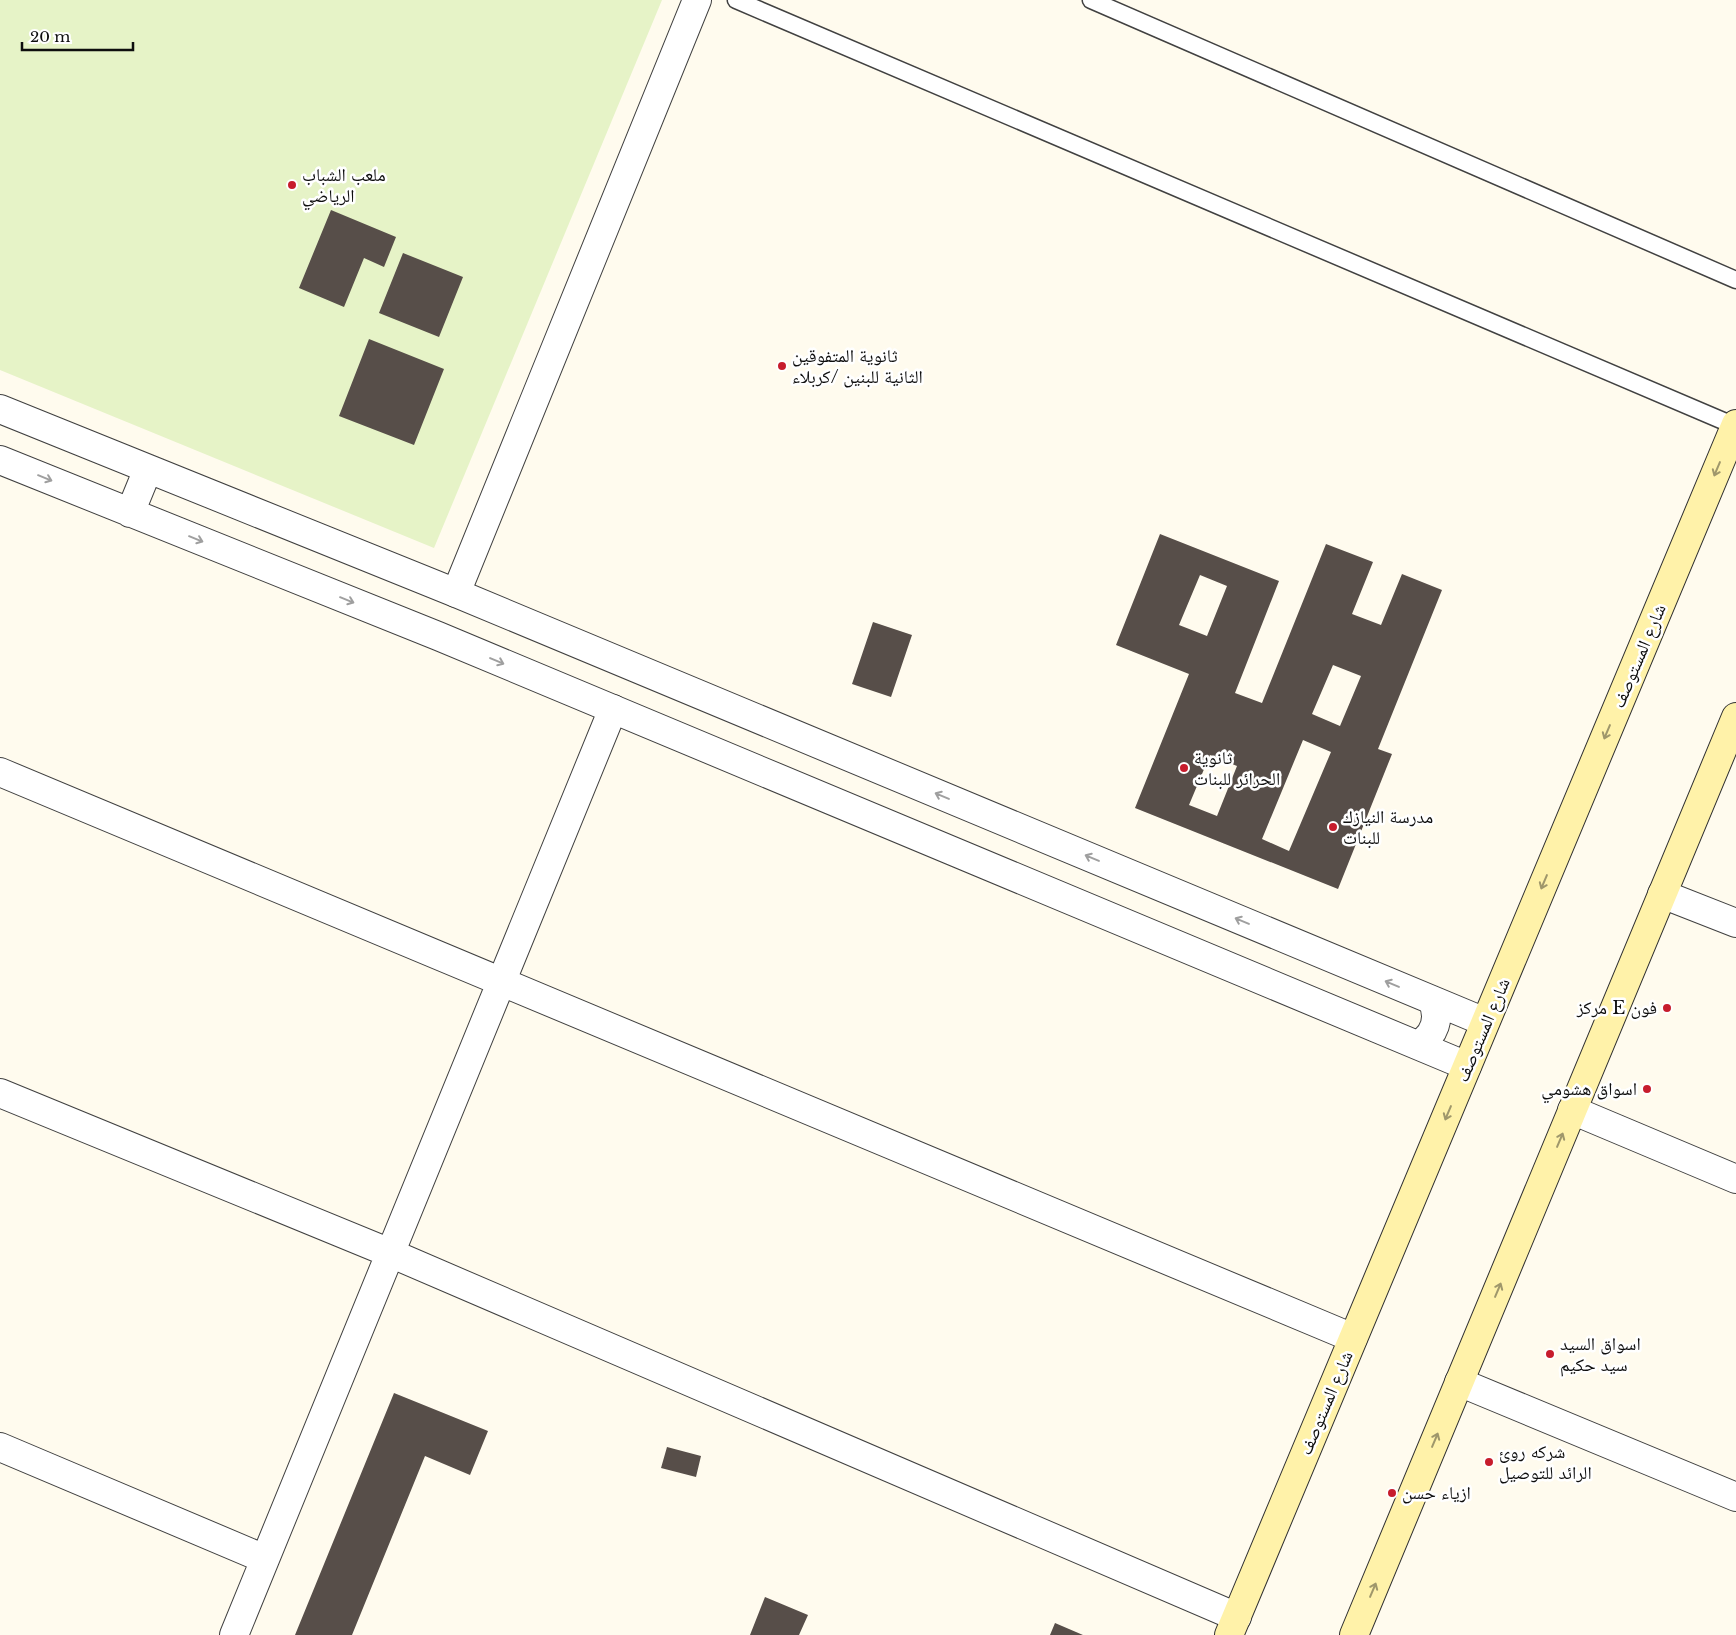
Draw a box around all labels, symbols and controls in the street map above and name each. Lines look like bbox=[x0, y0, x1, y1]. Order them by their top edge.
scale bar bbox=[22, 20, 134, 52]
text: 20 m bbox=[30, 27, 70, 46]
place label: ملعب الشباب الرياضي bbox=[302, 164, 386, 211]
marker: ملعب الشباب الرياضي bbox=[286, 179, 298, 191]
place label: ثانوية المتفوقين الثانية للبنين /كربلاء bbox=[792, 345, 923, 388]
marker: ثانوية المتفوقين الثانية للبنين /كربلاء bbox=[776, 360, 788, 372]
one-way arrow bbox=[1712, 461, 1722, 476]
one-way arrow bbox=[37, 474, 52, 484]
one-way arrow bbox=[188, 535, 203, 544]
one-way arrow bbox=[339, 595, 354, 605]
street label: شارع المستوصف bbox=[1607, 601, 1671, 711]
one-way arrow bbox=[489, 657, 504, 666]
one-way arrow bbox=[1602, 724, 1611, 739]
place label: ثانوية الحرائر للبنات bbox=[1194, 747, 1280, 790]
marker: ثانوية الحرائر للبنات bbox=[1178, 762, 1190, 774]
one-way arrow bbox=[935, 790, 950, 800]
place label: مدرسة النيازك للبنات bbox=[1343, 806, 1433, 849]
marker: مدرسة النيازك للبنات bbox=[1327, 821, 1339, 833]
one-way arrow bbox=[1085, 853, 1100, 863]
one-way arrow bbox=[1539, 874, 1549, 889]
one-way arrow bbox=[1235, 916, 1250, 925]
street label: شارع المستوصف bbox=[1451, 975, 1515, 1085]
one-way arrow bbox=[1385, 978, 1400, 988]
place label: مركز E فون bbox=[1576, 997, 1657, 1019]
marker: مركز E فون bbox=[1661, 1002, 1673, 1014]
place label: اسواق هشومي bbox=[1541, 1078, 1637, 1104]
marker: اسواق هشومي bbox=[1641, 1083, 1653, 1095]
one-way arrow bbox=[1442, 1105, 1451, 1120]
one-way arrow bbox=[1555, 1133, 1565, 1148]
one-way arrow bbox=[1493, 1283, 1503, 1298]
place label: اسواق السيد سيد حكيم bbox=[1560, 1333, 1641, 1377]
street label: شارع المستوصف bbox=[1294, 1348, 1358, 1458]
marker: اسواق السيد سيد حكيم bbox=[1544, 1348, 1556, 1360]
one-way arrow bbox=[1431, 1433, 1441, 1448]
place label: شركه روئ الرائد للتوصيل bbox=[1499, 1441, 1592, 1484]
marker: شركه روئ الرائد للتوصيل bbox=[1483, 1456, 1495, 1468]
place label: ازياء حسن bbox=[1402, 1482, 1471, 1504]
marker: ازياء حسن bbox=[1386, 1487, 1398, 1499]
one-way arrow bbox=[1368, 1583, 1378, 1598]

